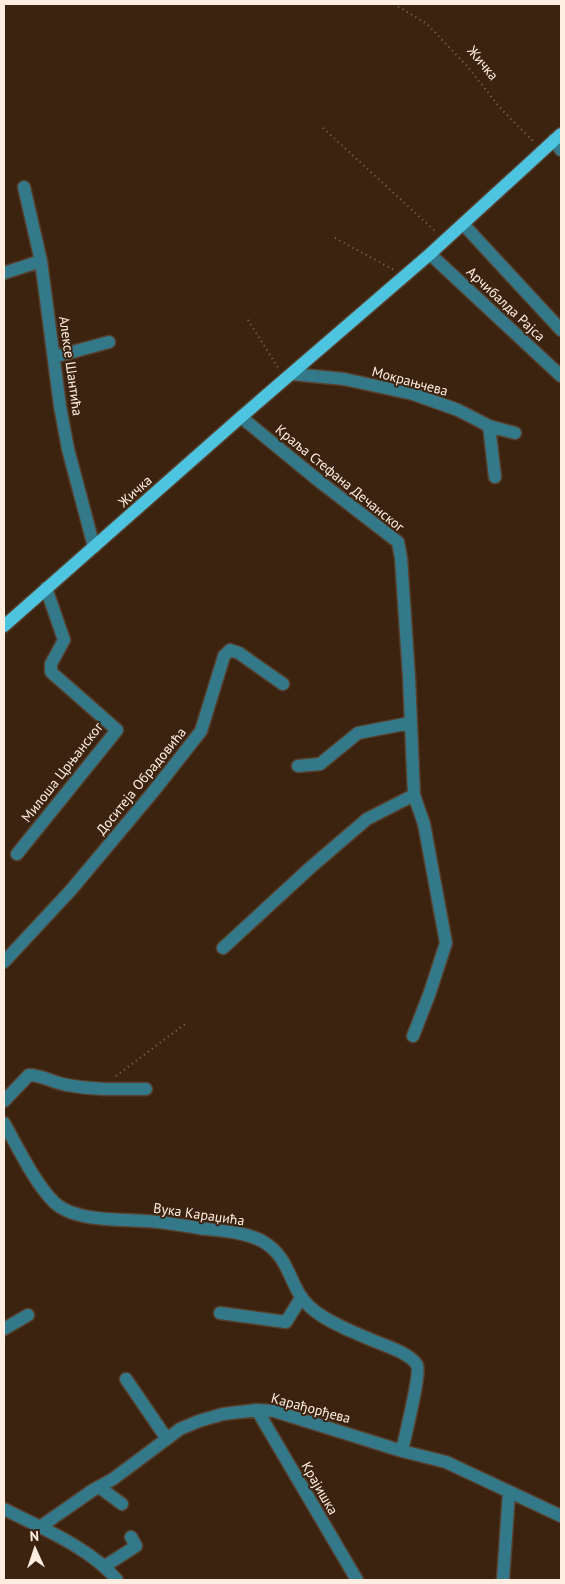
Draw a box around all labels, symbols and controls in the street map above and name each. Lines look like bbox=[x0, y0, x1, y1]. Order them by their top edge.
street label: Жичка bbox=[463, 41, 503, 84]
street label: Арчибалда Рајса bbox=[463, 263, 549, 345]
street label: Алексе Шантића bbox=[55, 315, 87, 417]
street label: Мокрањчева bbox=[370, 362, 450, 400]
street label: Краља Стефана Дечанског bbox=[272, 420, 409, 536]
street label: Жичка bbox=[114, 471, 156, 512]
street label: Милоша Црњанског bbox=[17, 718, 107, 826]
street label: Доситеја Обрадовића bbox=[92, 723, 190, 838]
street label: Вука Караџића bbox=[152, 1199, 246, 1229]
street label: Карађорђева bbox=[269, 1389, 353, 1427]
street label: Крајишка bbox=[298, 1458, 342, 1518]
north arrow bbox=[10, 1524, 60, 1574]
text: N bbox=[29, 1527, 39, 1545]

